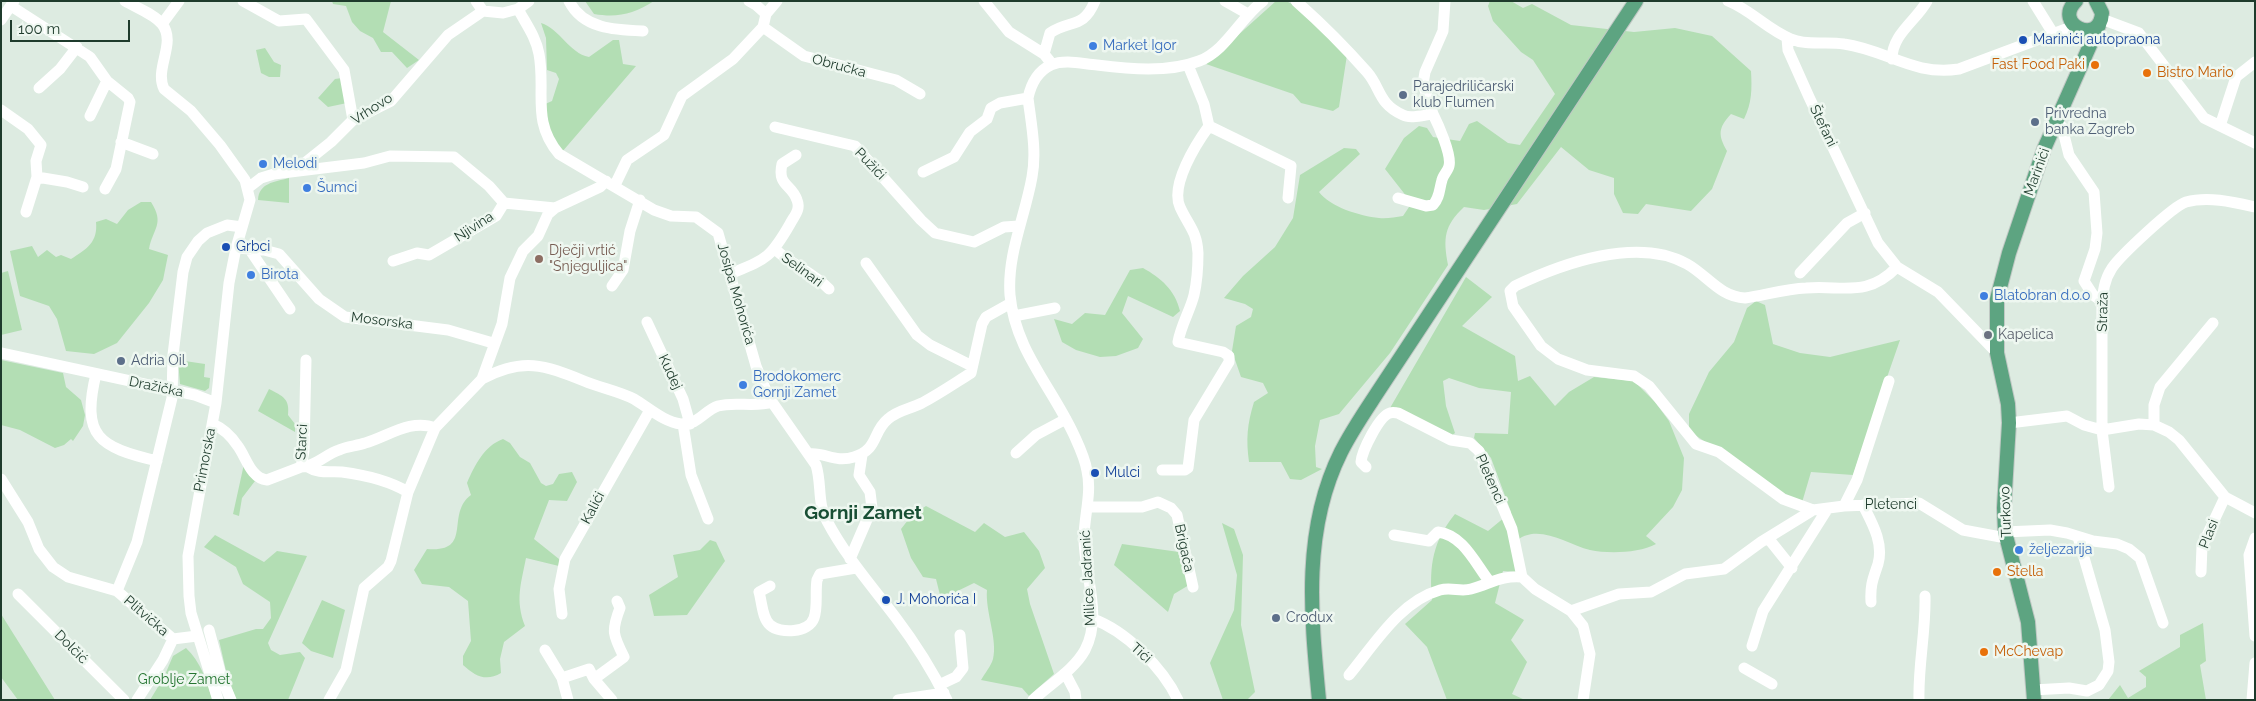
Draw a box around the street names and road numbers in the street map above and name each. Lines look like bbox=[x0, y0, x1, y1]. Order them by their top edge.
street label: Obručka bbox=[810, 51, 868, 81]
street label: Vrhovo bbox=[348, 90, 396, 128]
street label: Štefani bbox=[1806, 102, 1840, 150]
street label: Pužići bbox=[851, 145, 889, 183]
street label: Marinići bbox=[2021, 146, 2053, 198]
street label: Njivina bbox=[451, 208, 497, 246]
street label: Josipa Mohorića bbox=[713, 241, 759, 347]
street label: Selinari bbox=[778, 249, 826, 291]
street label: Straža bbox=[2094, 292, 2112, 332]
street label: Mosorska bbox=[350, 309, 414, 333]
street label: Kudej bbox=[655, 352, 685, 392]
street label: Dražička bbox=[127, 373, 185, 401]
street label: Starci bbox=[293, 424, 311, 460]
street label: Primorska bbox=[191, 427, 219, 493]
street label: Pletenci bbox=[1472, 452, 1508, 506]
street label: Turkovo bbox=[1997, 486, 2015, 538]
street label: Kalići bbox=[578, 489, 608, 527]
street label: Pletenci bbox=[1865, 497, 1917, 513]
street label: Plasi bbox=[2196, 517, 2222, 551]
street label: Brigača bbox=[1171, 522, 1197, 574]
street label: Milice Jadranić bbox=[1077, 530, 1099, 626]
street label: Plitvička bbox=[120, 592, 172, 640]
street label: Dolčić bbox=[51, 627, 91, 667]
street label: Tići bbox=[1127, 639, 1155, 667]

